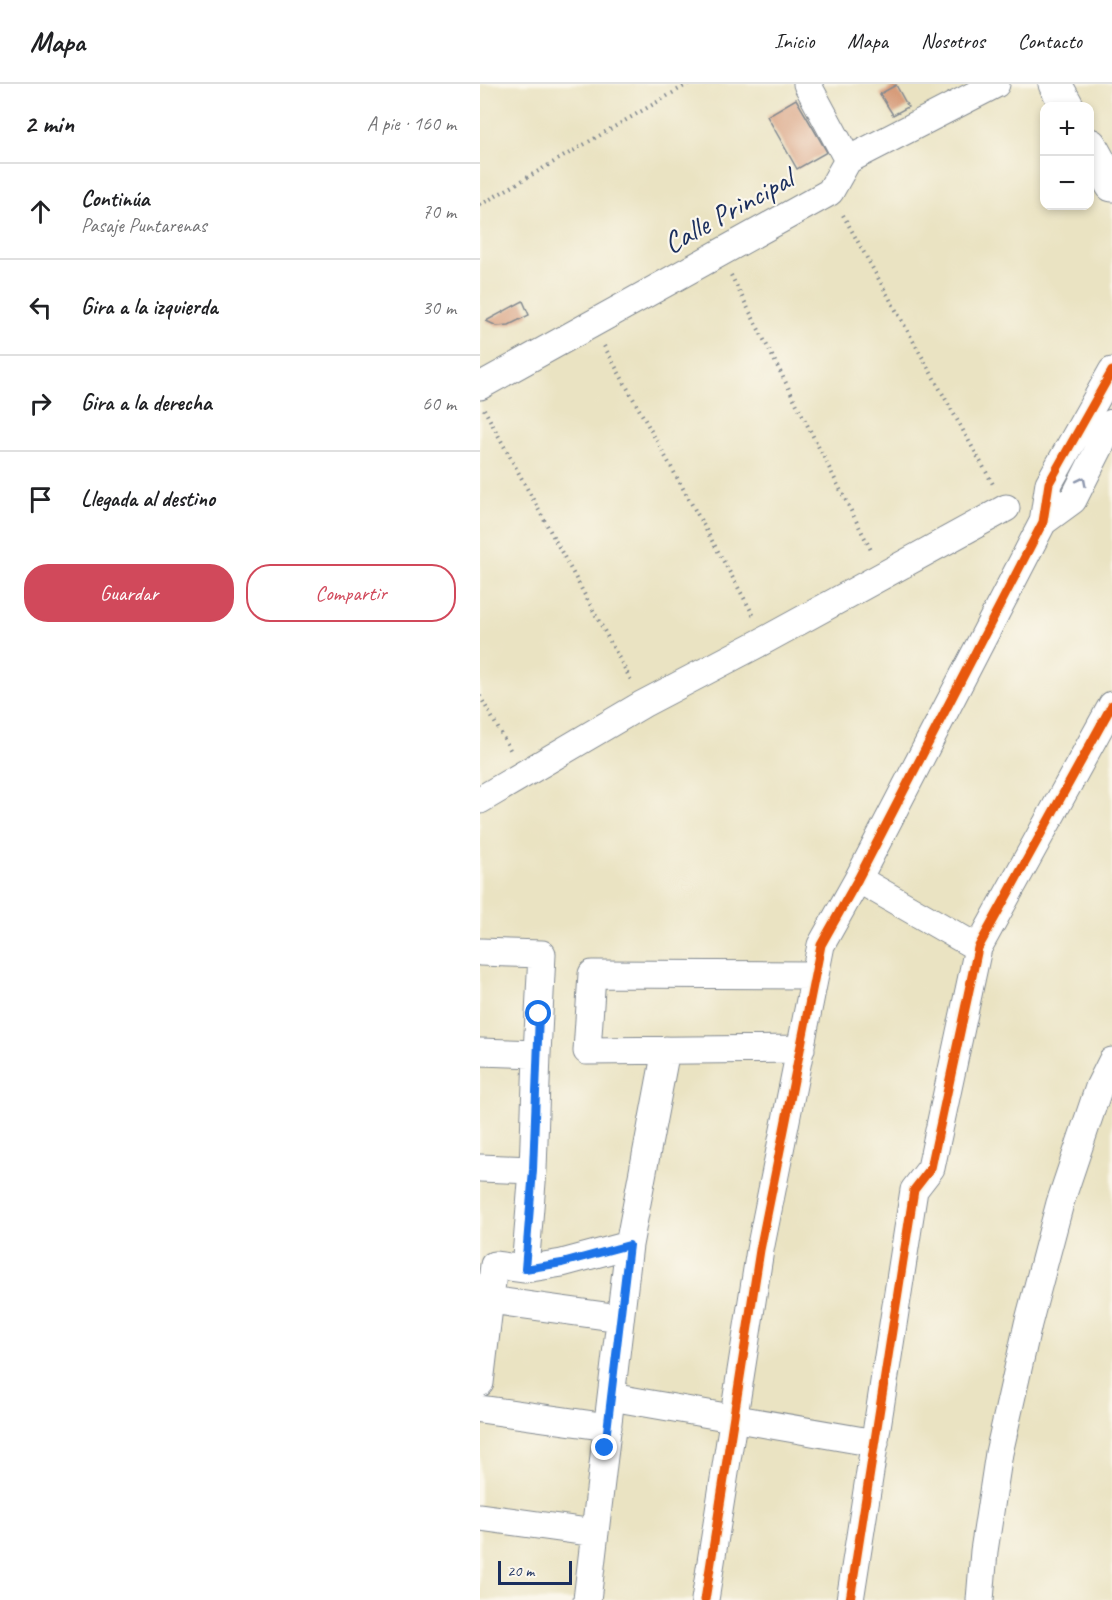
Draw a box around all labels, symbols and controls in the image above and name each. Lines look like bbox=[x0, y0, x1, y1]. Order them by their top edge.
text: Mapa bbox=[30, 24, 85, 59]
text: Inicio bbox=[774, 28, 814, 54]
text: Mapa bbox=[847, 28, 888, 54]
text: Nosotros bbox=[921, 28, 985, 54]
text: Contacto bbox=[1018, 28, 1082, 54]
map controls bbox=[1040, 102, 1094, 210]
button: + bbox=[1040, 102, 1094, 156]
text: 2 min bbox=[24, 107, 74, 140]
text: A pie · 160 m bbox=[367, 111, 456, 136]
button: − bbox=[1040, 156, 1094, 210]
street label: Calle Principal bbox=[656, 157, 804, 262]
text: Continúa bbox=[81, 185, 149, 213]
icon: ahead bbox=[24, 195, 57, 228]
text: 70 m bbox=[422, 199, 456, 224]
text: Pasaje Puntarenas bbox=[81, 213, 206, 238]
icon: left bbox=[24, 291, 57, 324]
text: Gira a la izquierda bbox=[81, 293, 218, 321]
text: 30 m bbox=[422, 295, 456, 320]
icon: right bbox=[24, 387, 57, 420]
text: Gira a la derecha bbox=[81, 389, 212, 417]
text: 60 m bbox=[422, 391, 456, 416]
one-way arrow bbox=[1075, 476, 1087, 487]
icon: arrive bbox=[24, 483, 57, 516]
text: Llegada al destino bbox=[81, 485, 215, 513]
button: Guardar bbox=[24, 564, 234, 622]
button: Compartir bbox=[246, 564, 456, 622]
route start bbox=[525, 1000, 551, 1026]
route end bbox=[591, 1434, 617, 1460]
scale bar bbox=[498, 1558, 572, 1586]
text: 20 m bbox=[507, 1561, 534, 1581]

